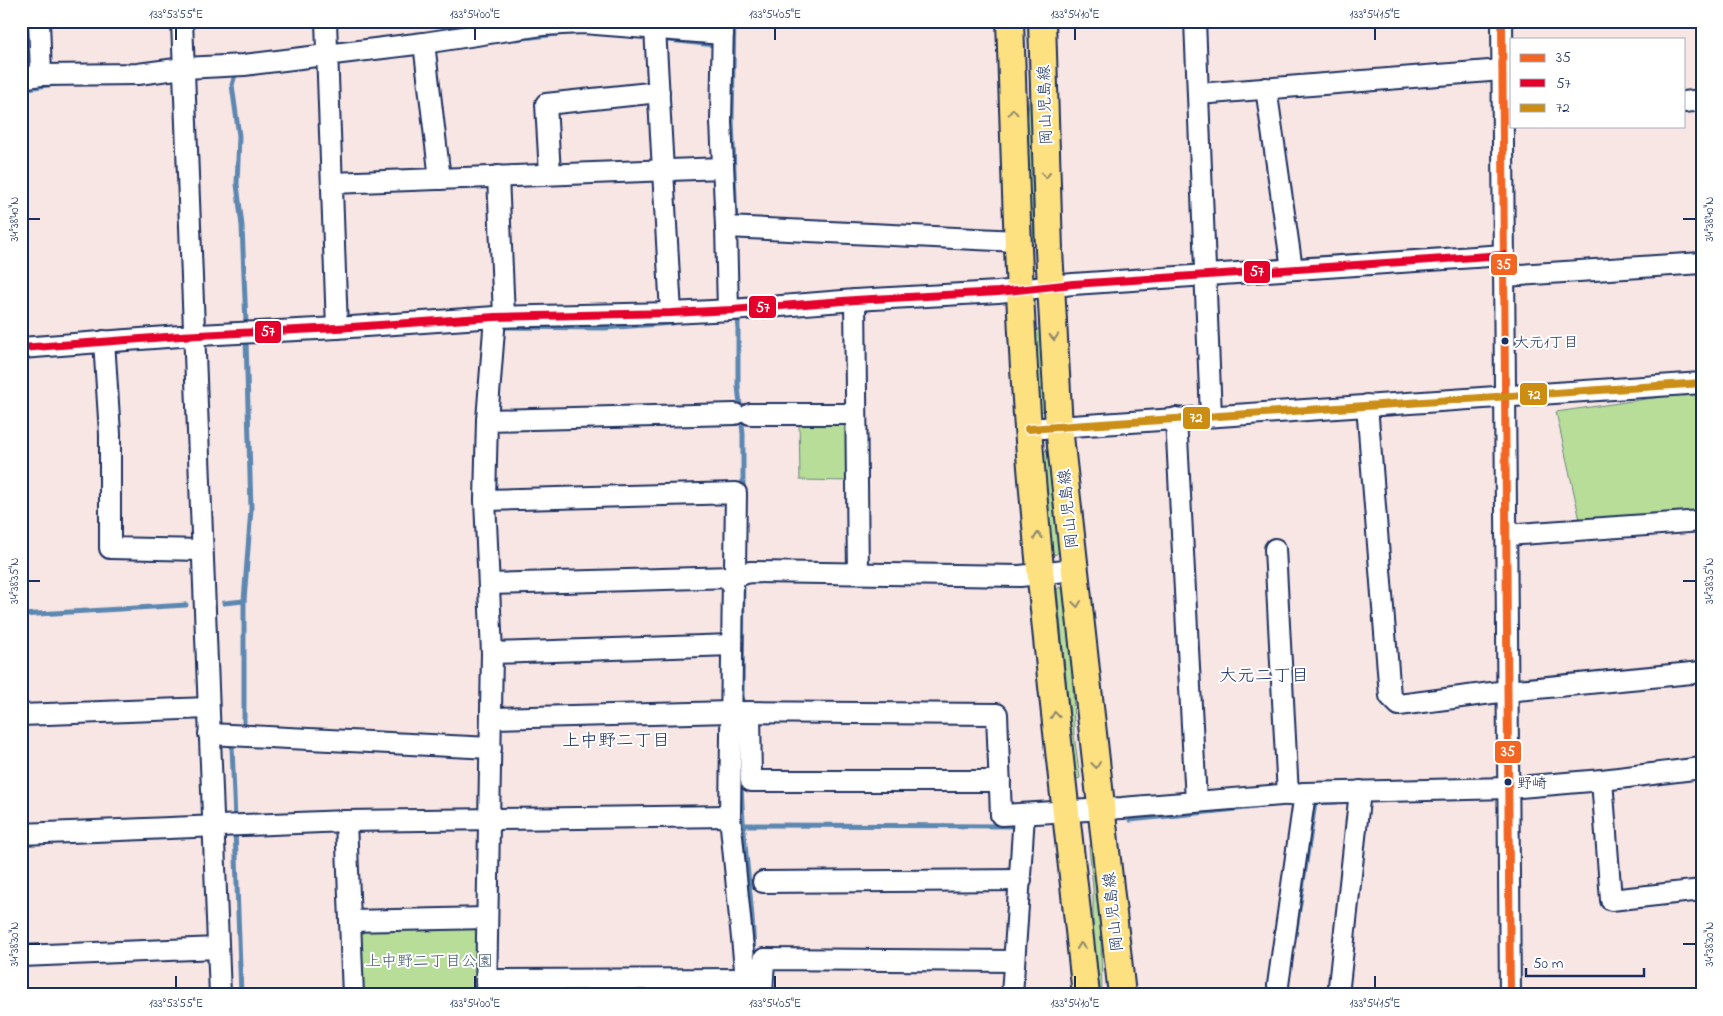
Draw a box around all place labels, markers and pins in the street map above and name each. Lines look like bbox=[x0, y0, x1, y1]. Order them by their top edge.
place label: 大元1丁目 bbox=[1514, 332, 1579, 354]
marker: 大元1丁目 bbox=[1500, 336, 1510, 346]
place label: 野崎 bbox=[1517, 773, 1547, 795]
marker: 野崎 bbox=[1503, 777, 1513, 787]

